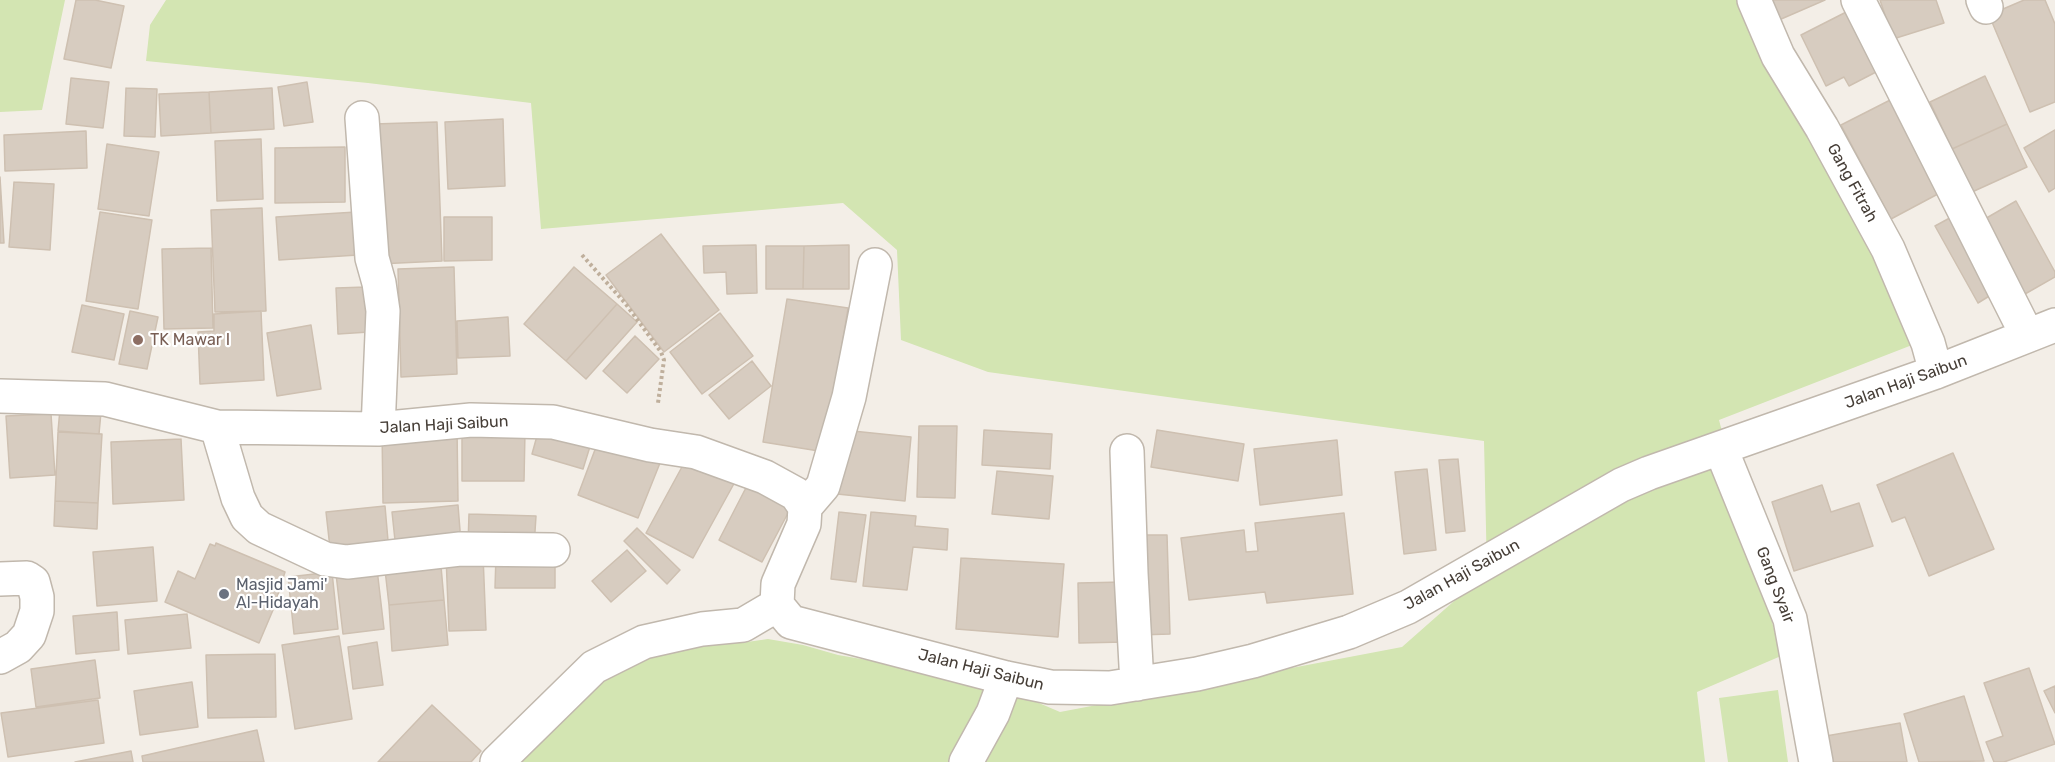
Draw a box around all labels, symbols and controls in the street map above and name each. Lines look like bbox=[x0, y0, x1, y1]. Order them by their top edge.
street label: Gang Fitrah bbox=[1823, 140, 1881, 226]
place label: TK Mawar I bbox=[150, 330, 230, 350]
marker: TK Mawar I bbox=[131, 333, 145, 347]
street label: Jalan Haji Saibun bbox=[1842, 351, 1970, 413]
street label: Jalan Haji Saibun bbox=[379, 412, 509, 438]
street label: Jalan Haji Saibun bbox=[1401, 535, 1523, 615]
street label: Gang Syair bbox=[1752, 544, 1798, 626]
place label: Masjid Jami' Al-Hidayah bbox=[236, 575, 328, 613]
marker: Masjid Jami' Al-Hidayah bbox=[217, 587, 231, 601]
street label: Jalan Haji Saibun bbox=[916, 645, 1046, 695]

